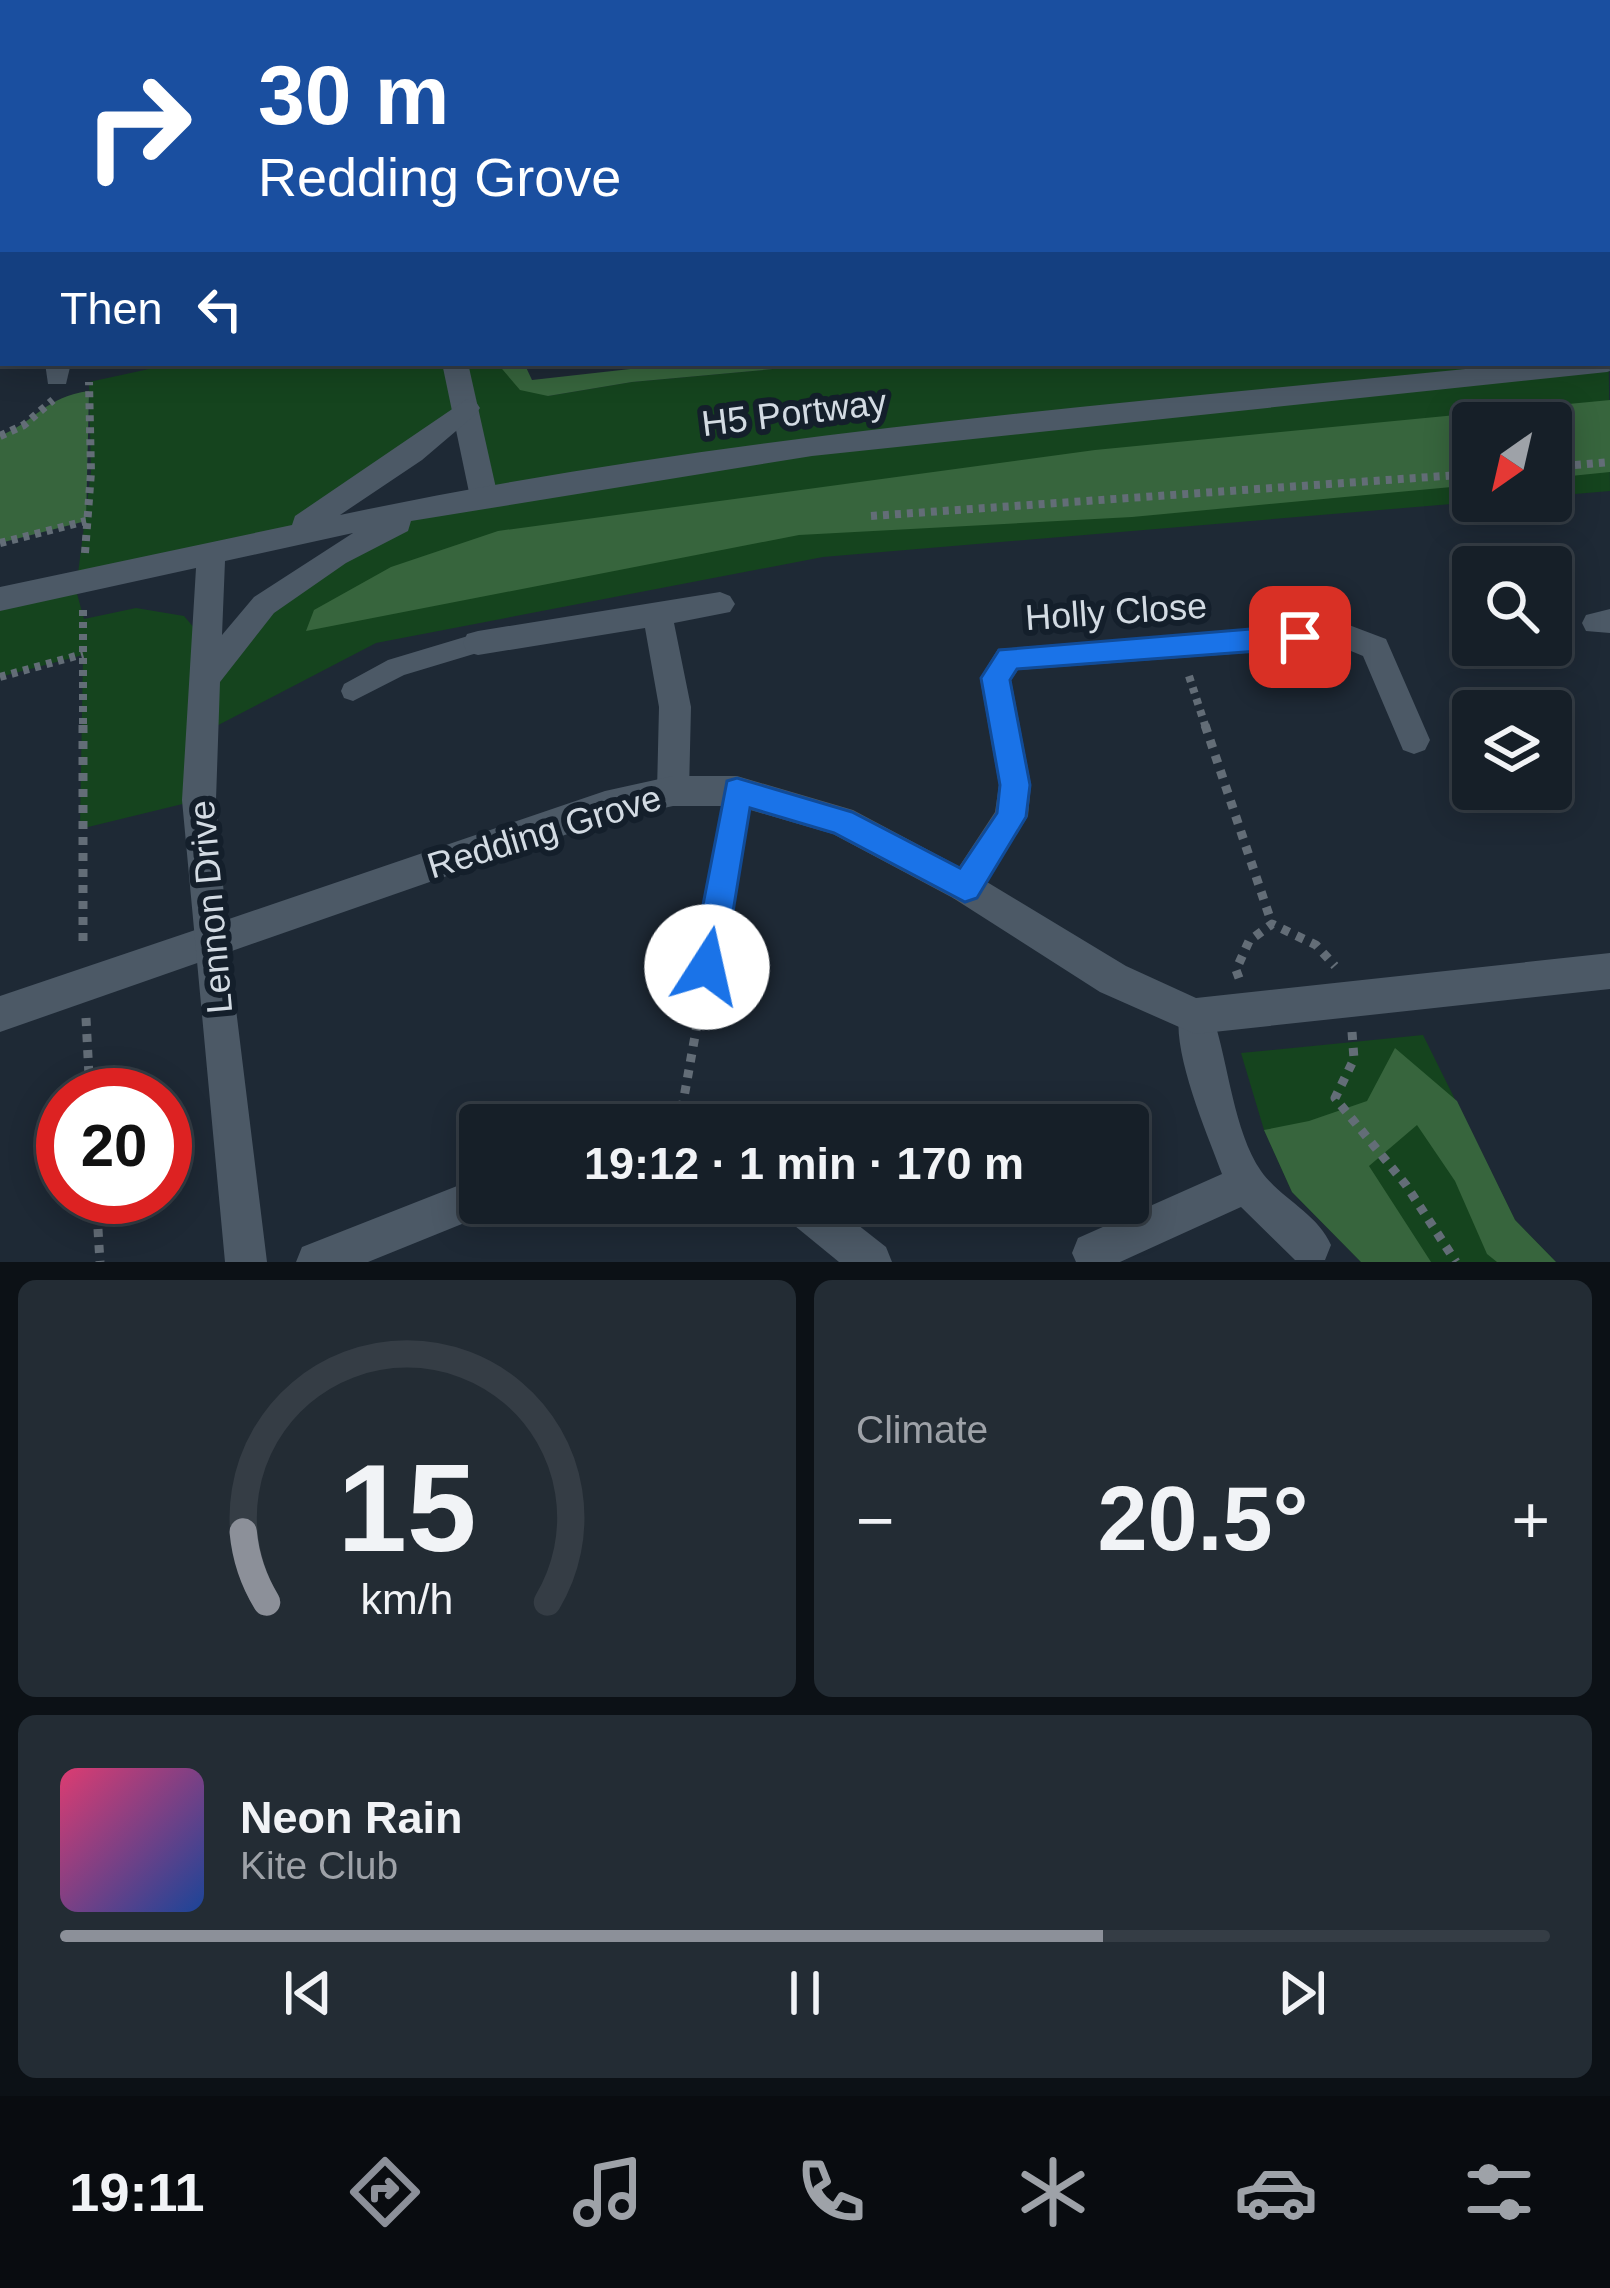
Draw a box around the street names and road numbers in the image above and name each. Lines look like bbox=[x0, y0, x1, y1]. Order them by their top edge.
street label: H5 Portway bbox=[699, 381, 889, 444]
street label: Holly Close bbox=[1024, 585, 1208, 638]
street label: Redding Grove bbox=[422, 776, 666, 886]
street label: Lennon Drive bbox=[181, 799, 240, 1015]

